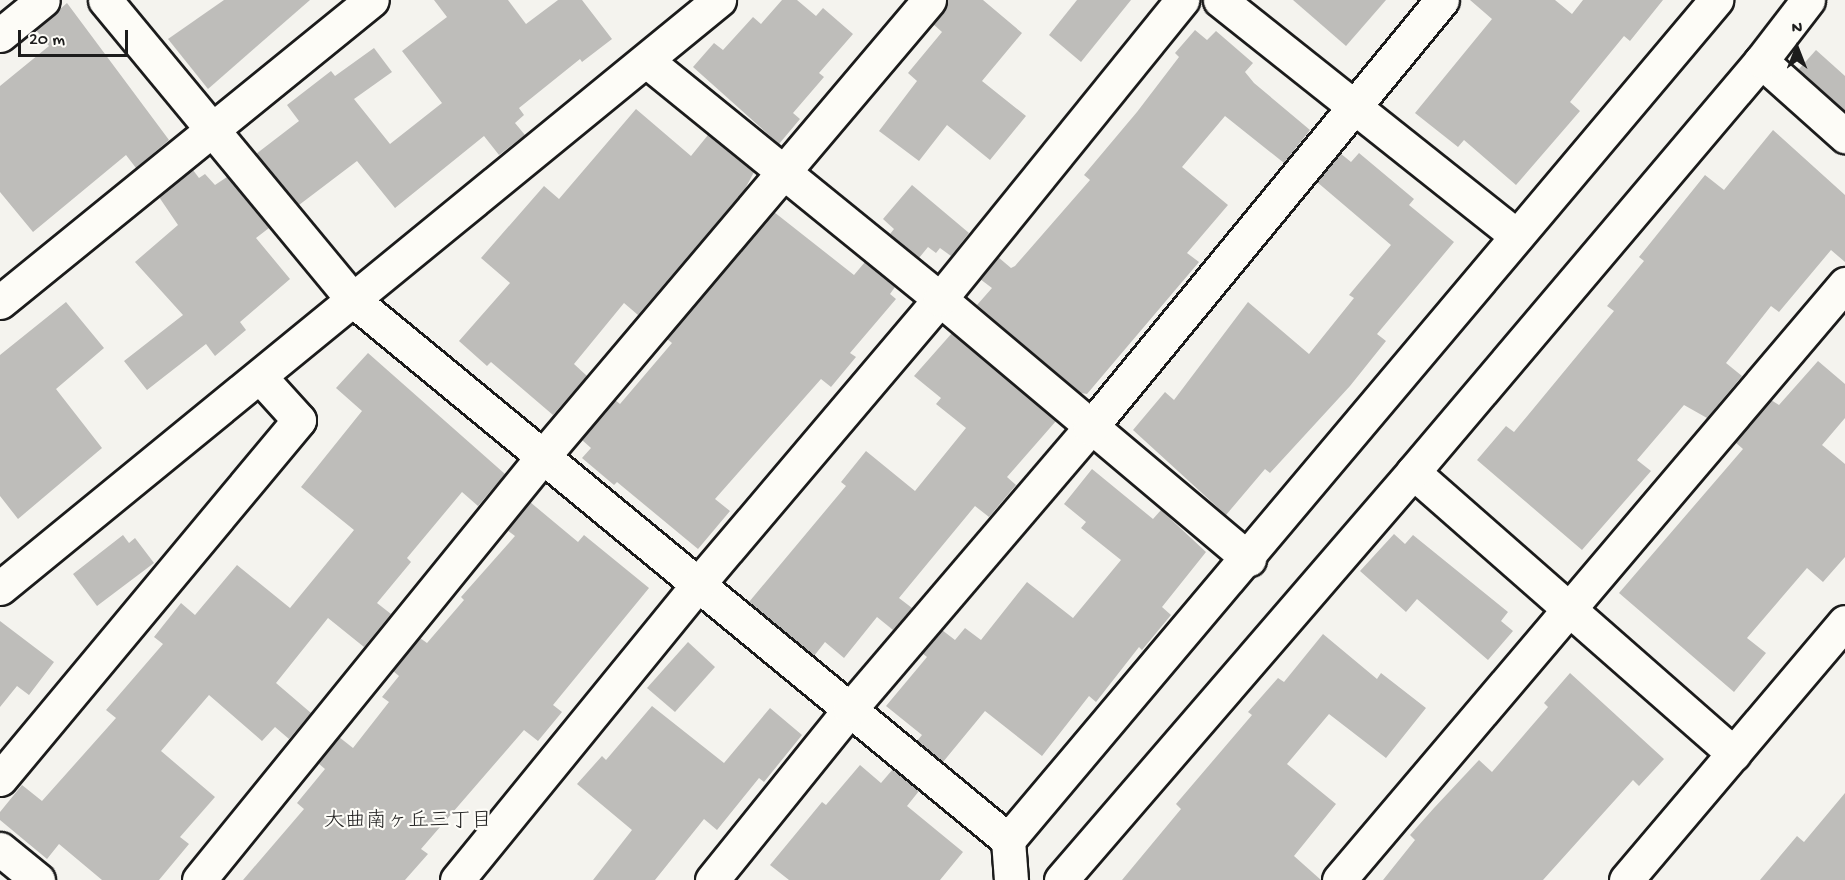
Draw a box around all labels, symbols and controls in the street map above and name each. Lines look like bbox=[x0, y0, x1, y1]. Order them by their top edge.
scale bar bbox=[21, 18, 130, 56]
north arrow bbox=[1767, 18, 1827, 78]
text: N bbox=[1792, 20, 1802, 39]
text: 20 m bbox=[29, 30, 65, 51]
district label: 大曲南ヶ丘三丁目 bbox=[324, 810, 492, 836]

